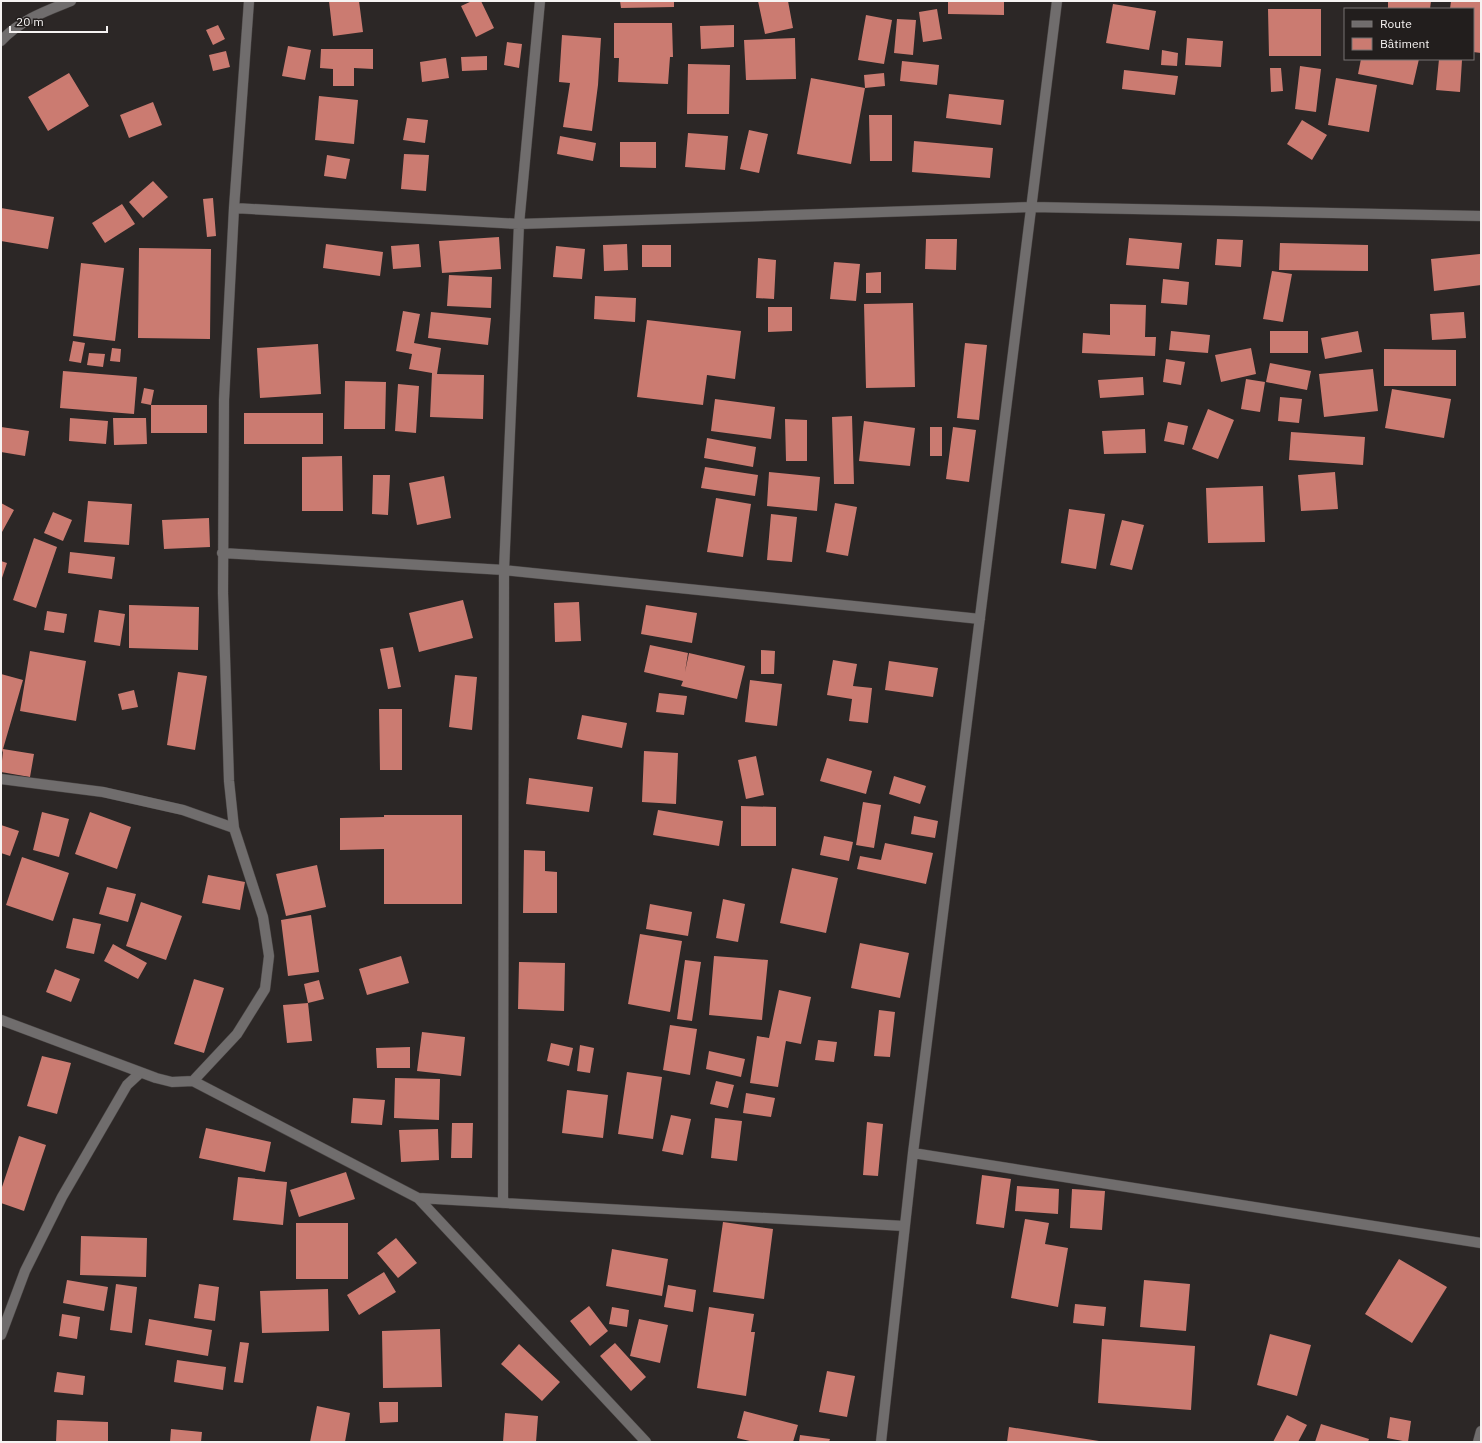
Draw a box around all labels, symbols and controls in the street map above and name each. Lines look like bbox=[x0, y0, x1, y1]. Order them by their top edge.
scale bar bbox=[10, 8, 107, 34]
legend bbox=[1344, 8, 1474, 60]
text: 20 m bbox=[16, 14, 44, 29]
text: Route bbox=[1380, 16, 1412, 31]
text: Bâtiment bbox=[1380, 36, 1430, 51]

